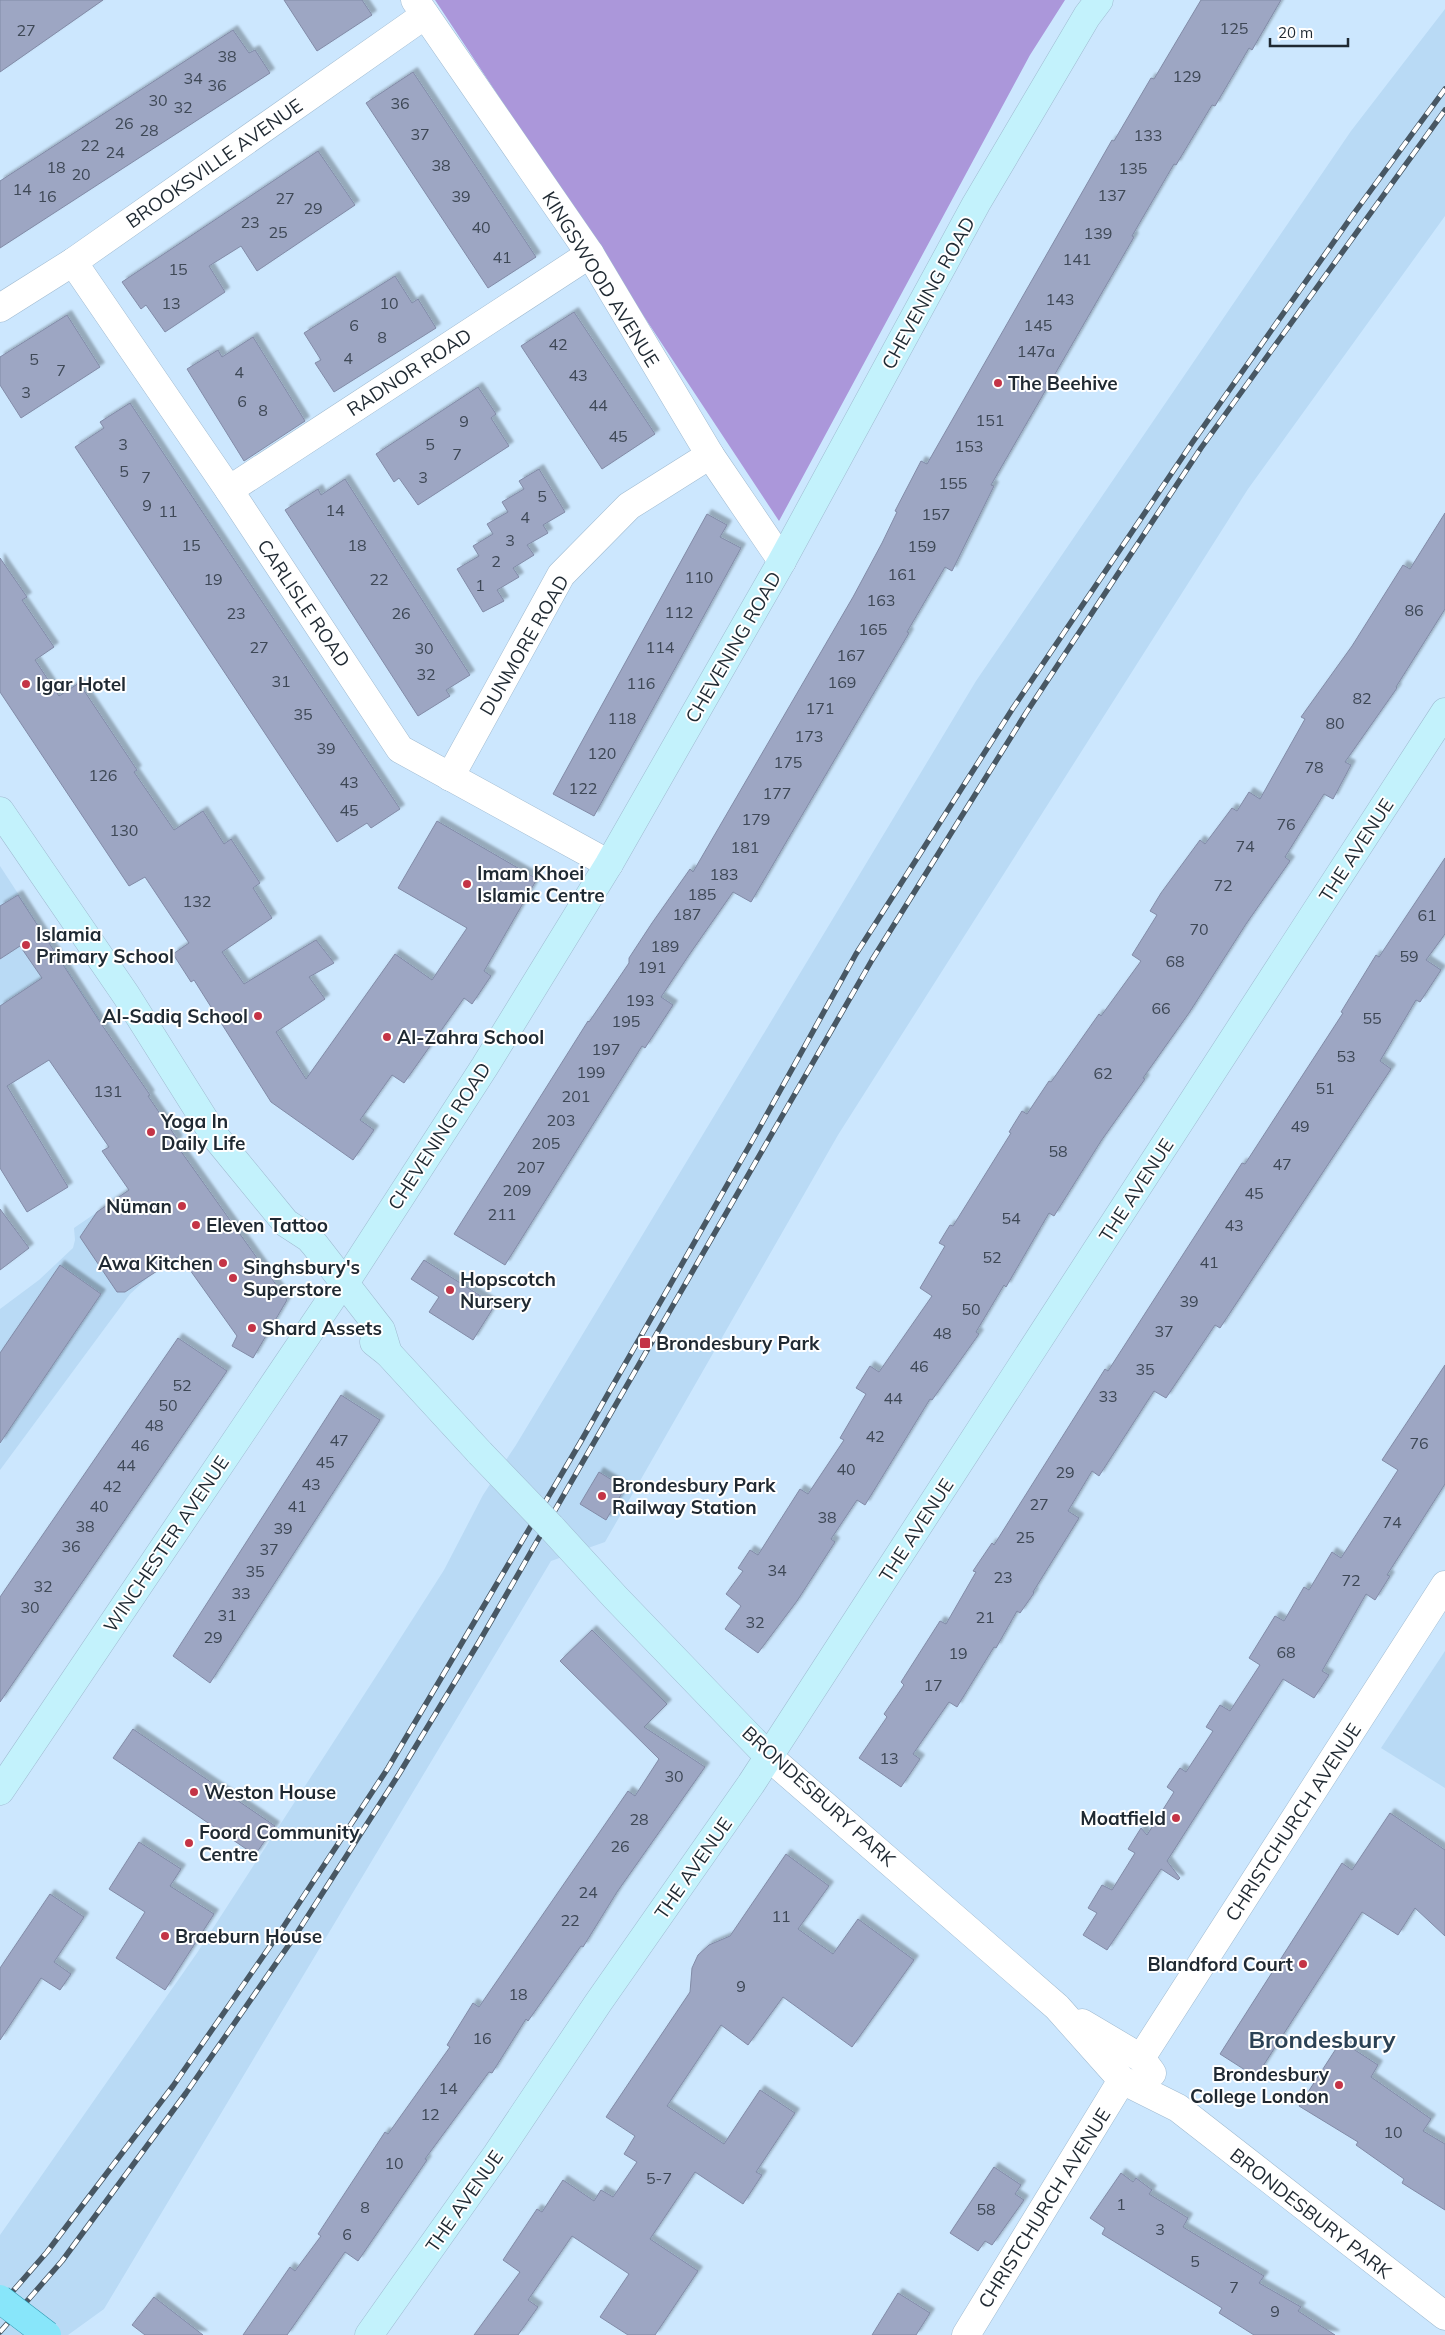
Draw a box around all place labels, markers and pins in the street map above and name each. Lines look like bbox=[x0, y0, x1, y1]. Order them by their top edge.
place label: The Beehive bbox=[1008, 371, 1118, 395]
marker: The Beehive bbox=[992, 377, 1004, 389]
place label: Igar Hotel bbox=[36, 672, 126, 696]
marker: Igar Hotel bbox=[20, 678, 32, 690]
place label: Imam Khoei Islamic Centre bbox=[477, 861, 605, 907]
marker: Imam Khoei Islamic Centre bbox=[461, 878, 473, 890]
place label: Islamia Primary School bbox=[36, 922, 174, 968]
marker: Islamia Primary School bbox=[20, 939, 32, 951]
place label: Al-Sadiq School bbox=[102, 1004, 248, 1028]
marker: Al-Sadiq School bbox=[252, 1010, 264, 1022]
place label: Al-Zahra School bbox=[397, 1025, 544, 1049]
marker: Al-Zahra School bbox=[381, 1031, 393, 1043]
place label: Yoga In Daily Life bbox=[160, 1109, 245, 1155]
marker: Yoga In Daily Life bbox=[145, 1126, 157, 1138]
place label: Nüman bbox=[106, 1194, 172, 1218]
marker: Nüman bbox=[176, 1200, 188, 1212]
place label: Eleven Tattoo bbox=[206, 1213, 328, 1237]
marker: Eleven Tattoo bbox=[190, 1219, 202, 1231]
place label: Awa Kitchen bbox=[98, 1251, 213, 1275]
place label: Singhsbury's Superstore bbox=[243, 1255, 360, 1301]
marker: Awa Kitchen bbox=[217, 1257, 229, 1269]
place label: Hopscotch Nursery bbox=[460, 1267, 556, 1313]
marker: Singhsbury's Superstore bbox=[227, 1272, 239, 1284]
marker: Hopscotch Nursery bbox=[444, 1284, 456, 1296]
place label: Shard Assets bbox=[262, 1316, 382, 1340]
marker: Shard Assets bbox=[246, 1322, 258, 1334]
place label: Brondesbury Park bbox=[656, 1331, 820, 1355]
marker: Brondesbury Park bbox=[638, 1336, 652, 1350]
place label: Brondesbury Park Railway Station bbox=[612, 1473, 776, 1519]
marker: Brondesbury Park Railway Station bbox=[596, 1490, 608, 1502]
place label: Weston House bbox=[204, 1780, 336, 1804]
marker: Weston House bbox=[188, 1786, 200, 1798]
place label: Moatfield bbox=[1080, 1806, 1166, 1830]
marker: Moatfield bbox=[1170, 1812, 1182, 1824]
place label: Foord Community Centre bbox=[199, 1820, 360, 1866]
marker: Foord Community Centre bbox=[183, 1837, 195, 1849]
place label: Braeburn House bbox=[175, 1924, 322, 1948]
marker: Braeburn House bbox=[159, 1930, 171, 1942]
place label: Blandford Court bbox=[1147, 1952, 1293, 1976]
marker: Blandford Court bbox=[1297, 1958, 1309, 1970]
place label: Brondesbury College London bbox=[1190, 2062, 1330, 2108]
marker: Brondesbury College London bbox=[1333, 2079, 1345, 2091]

